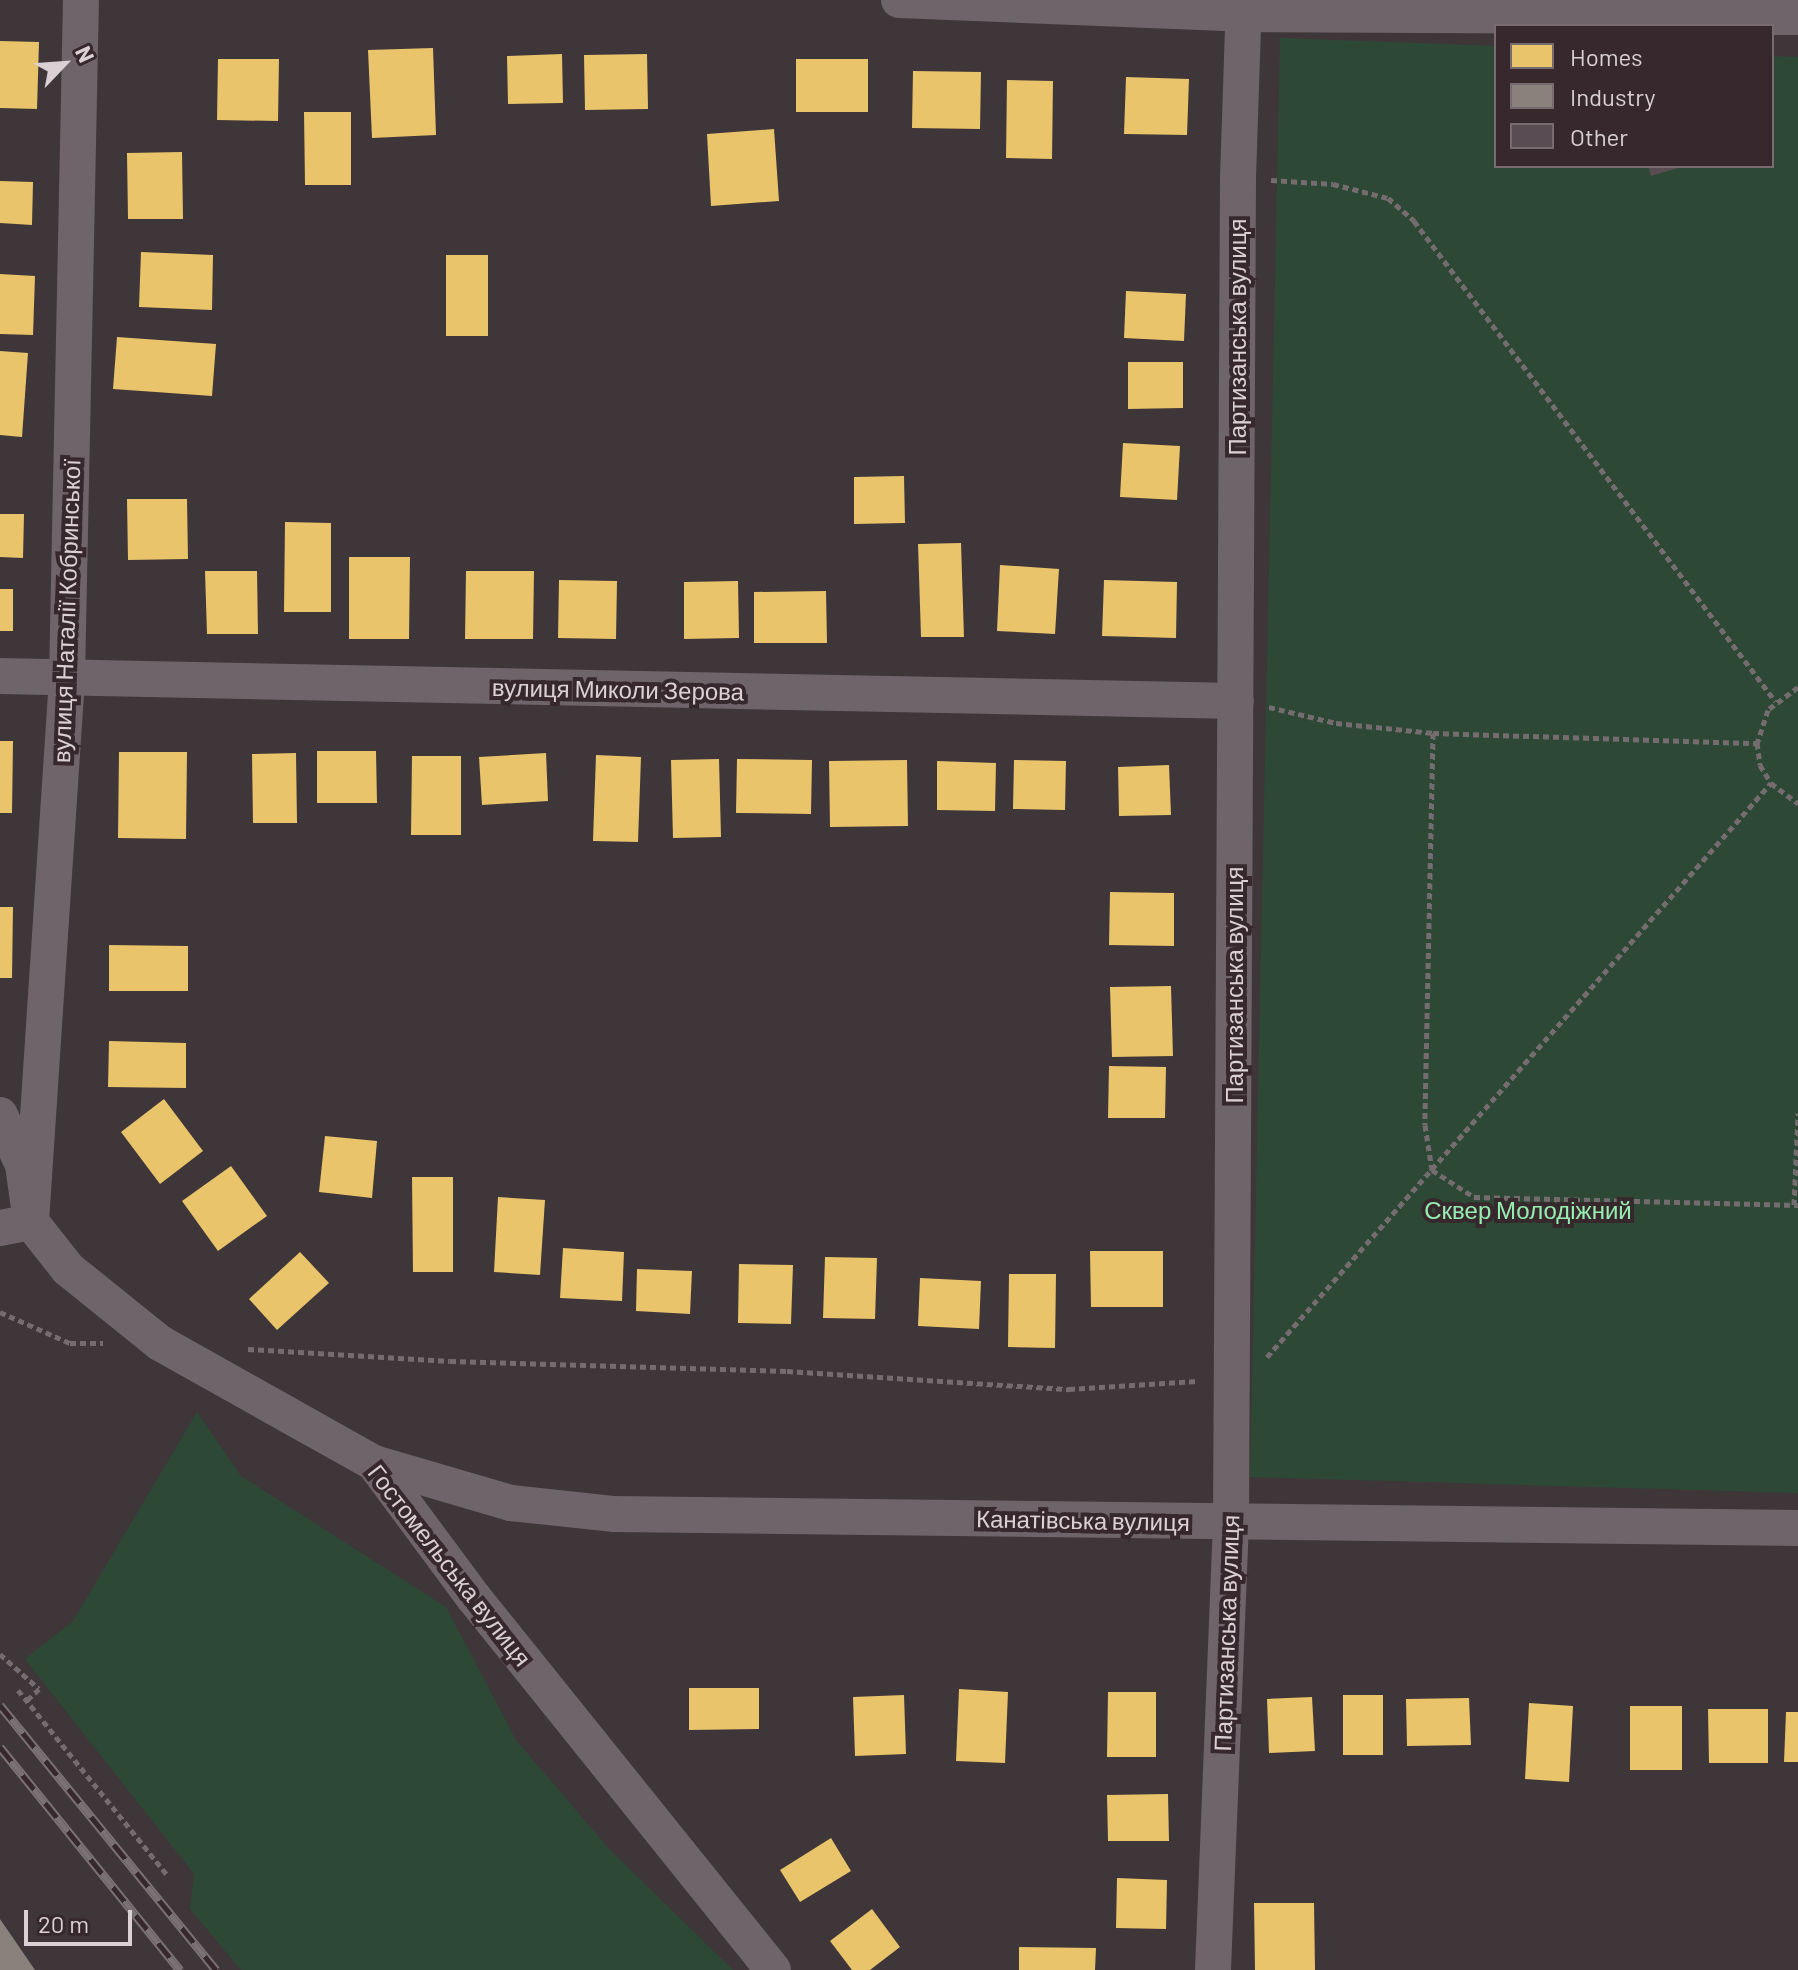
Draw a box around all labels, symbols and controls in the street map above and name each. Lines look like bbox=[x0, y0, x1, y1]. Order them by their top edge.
north arrow bbox=[24, 24, 104, 104]
legend bbox=[1494, 24, 1774, 168]
text: N bbox=[71, 42, 101, 66]
text: Homes bbox=[1570, 42, 1643, 71]
text: Industry bbox=[1570, 82, 1656, 111]
text: Other bbox=[1570, 122, 1628, 151]
street label: Партизанська вулиця bbox=[1223, 219, 1251, 455]
street label: вулиця Наталії Кобринської bbox=[46, 459, 86, 763]
street label: вулиця Миколи Зерова bbox=[492, 672, 744, 706]
street label: Партизанська вулиця bbox=[1220, 867, 1248, 1103]
park label: Сквер Молодіжний bbox=[1424, 1196, 1632, 1224]
street label: Гостомельська вулиця bbox=[362, 1458, 538, 1672]
street label: Канатівська вулиця bbox=[976, 1504, 1190, 1536]
street label: Партизанська вулиця bbox=[1207, 1514, 1245, 1752]
scale bar bbox=[28, 1894, 136, 1944]
text: 20 m bbox=[38, 1909, 89, 1938]

